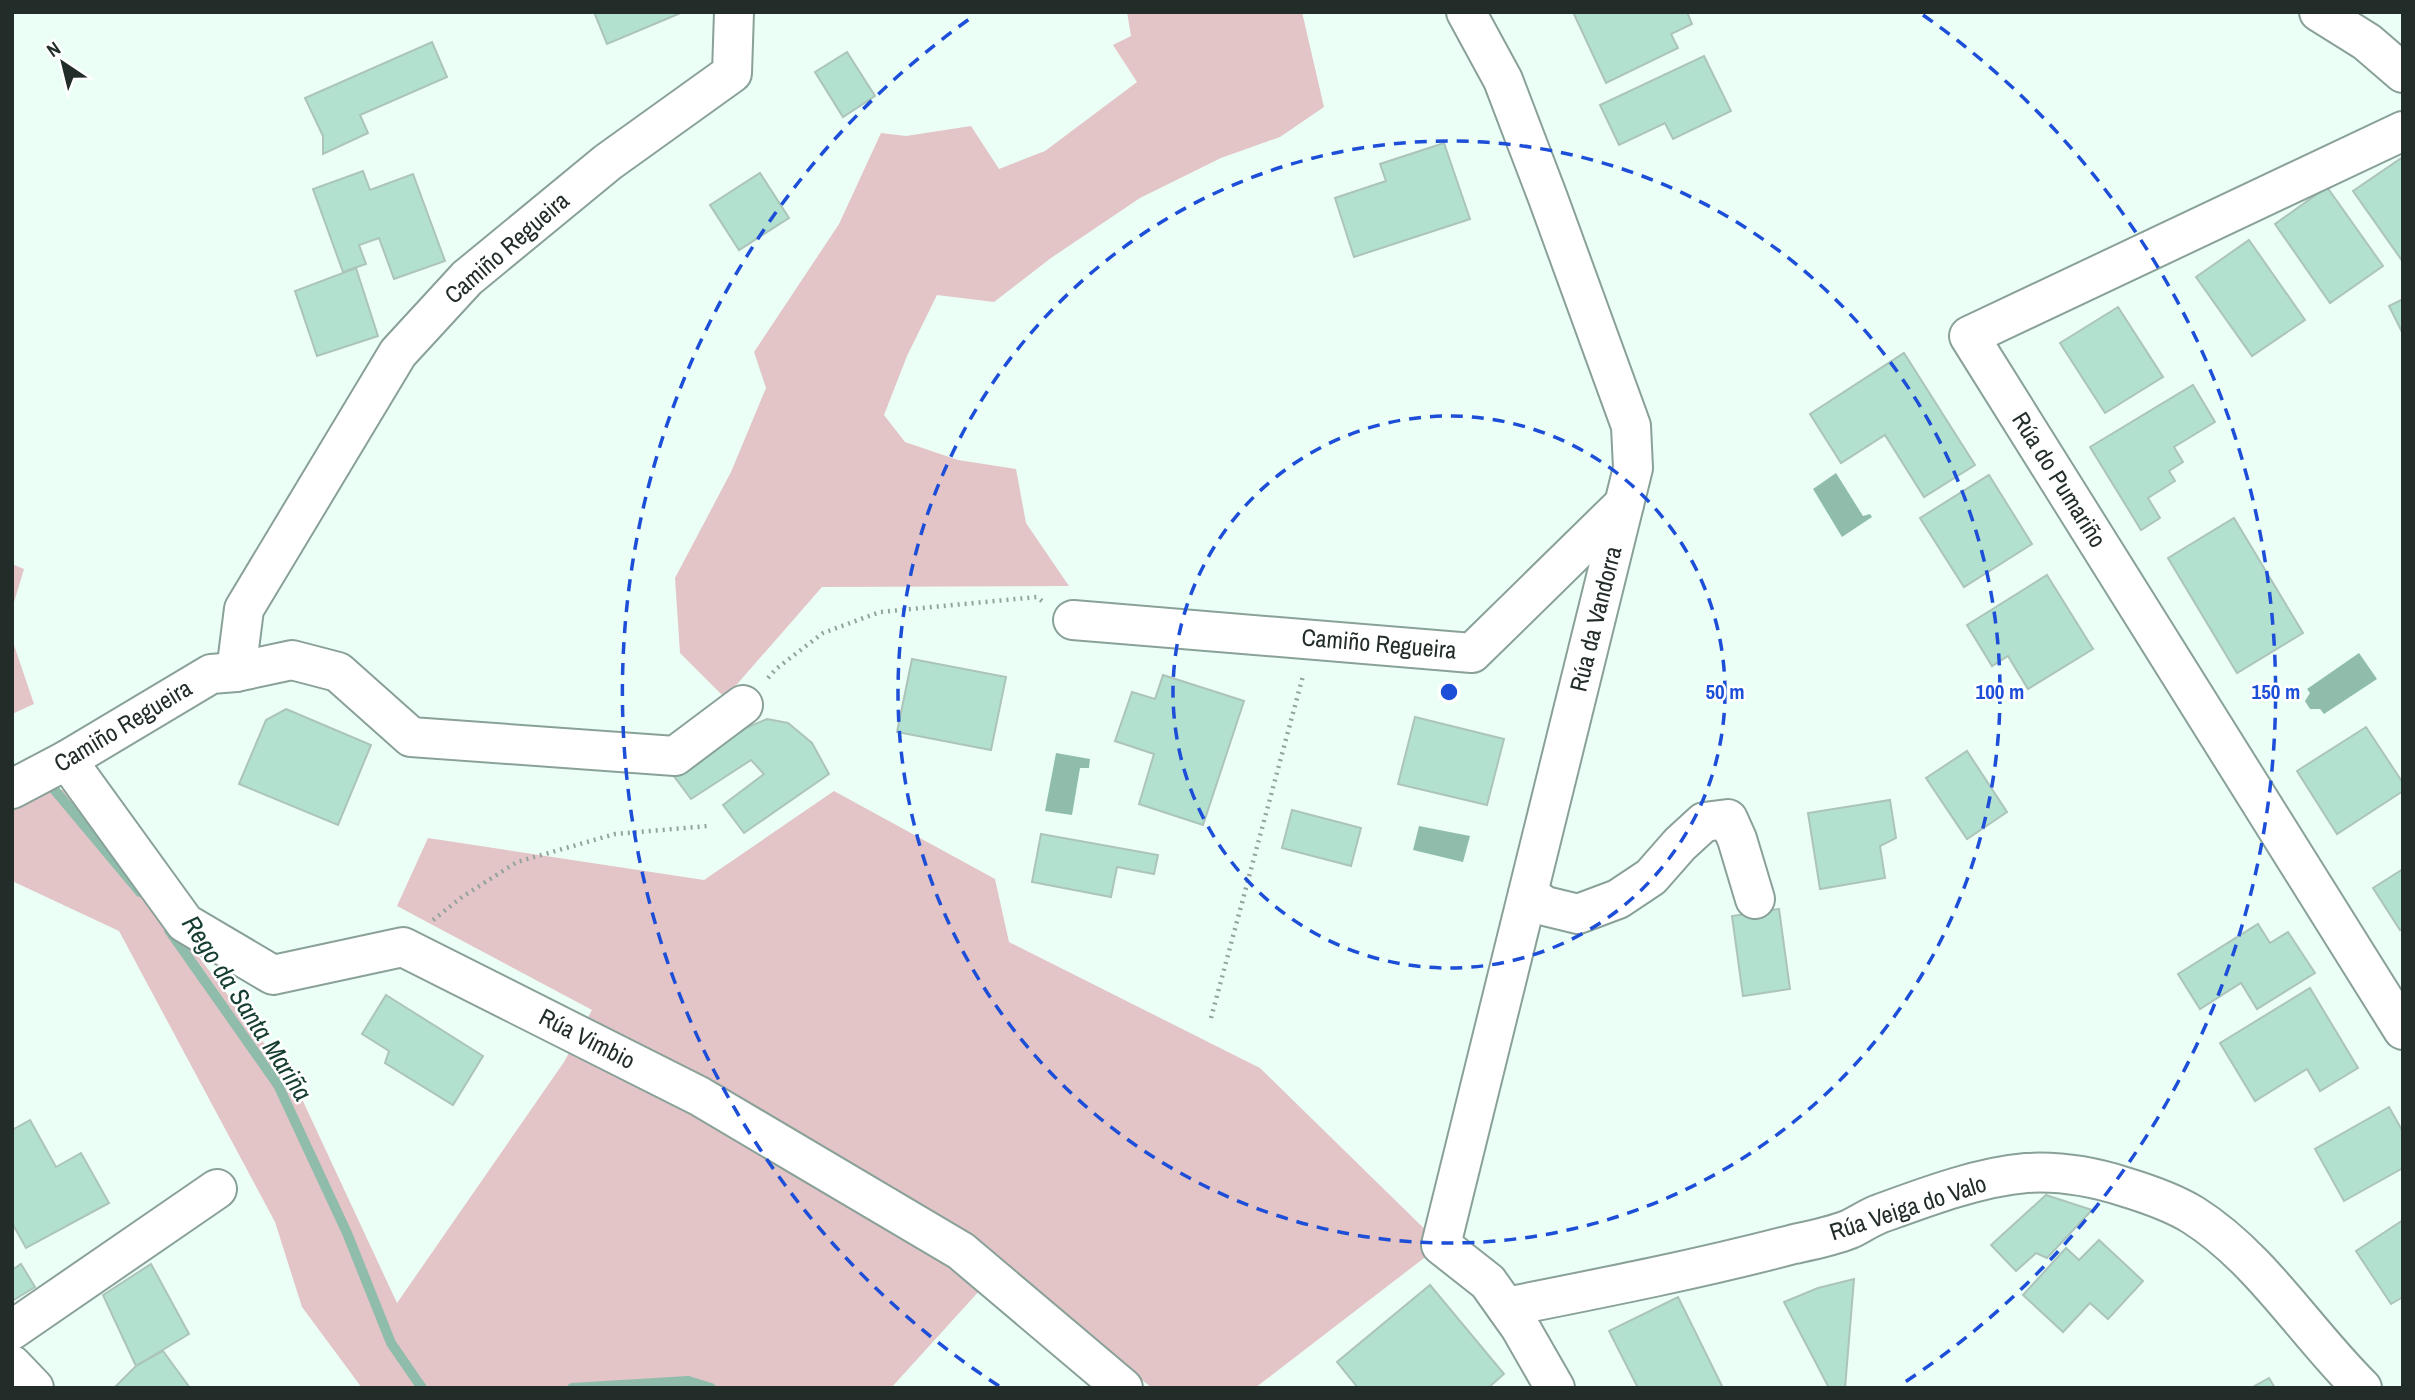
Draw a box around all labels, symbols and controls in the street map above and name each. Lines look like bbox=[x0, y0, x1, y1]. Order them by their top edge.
north arrow bbox=[28, 28, 98, 98]
text: N bbox=[41, 35, 65, 63]
street label: Camiño Regueira bbox=[437, 184, 575, 310]
street label: Rúa do Pumariño bbox=[2005, 406, 2114, 553]
street label: Rúa da Vandorra bbox=[1562, 543, 1629, 695]
street label: Camiño Regueira bbox=[1300, 620, 1458, 666]
street label: Camiño Regueira bbox=[48, 671, 197, 779]
text: 50 m bbox=[1705, 677, 1745, 706]
text: 100 m bbox=[1976, 677, 2024, 706]
text: 150 m bbox=[2252, 677, 2300, 706]
centre of rings bbox=[1437, 680, 1461, 704]
water label: Rego da Santa Mariña bbox=[174, 908, 321, 1107]
street label: Rúa Vimbio bbox=[534, 1000, 641, 1076]
street label: Rúa Veiga do Valo bbox=[1825, 1167, 1990, 1247]

